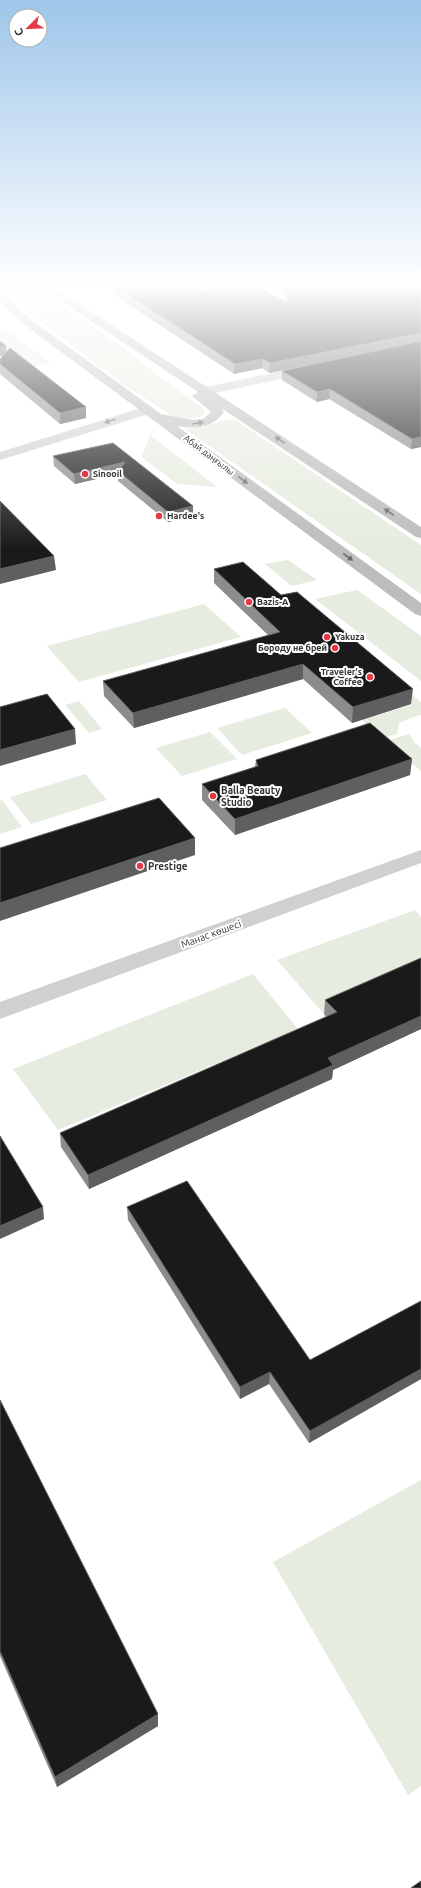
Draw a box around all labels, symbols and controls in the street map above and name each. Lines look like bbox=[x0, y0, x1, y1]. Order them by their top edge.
north arrow bbox=[8, 8, 48, 48]
text: С bbox=[12, 26, 26, 38]
one-way arrow bbox=[104, 419, 116, 425]
one-way arrow bbox=[192, 420, 204, 426]
street label: Абай даңғылы bbox=[182, 433, 236, 477]
one-way arrow bbox=[275, 436, 285, 444]
marker: Sinooil bbox=[80, 469, 90, 479]
place label: Sinooil bbox=[93, 469, 122, 479]
one-way arrow bbox=[238, 476, 248, 484]
one-way arrow bbox=[383, 508, 394, 516]
marker: Hardee's bbox=[154, 511, 164, 521]
place label: Hardee's bbox=[167, 511, 204, 521]
one-way arrow bbox=[342, 553, 353, 562]
marker: Bazis-A bbox=[244, 597, 254, 607]
place label: Bazis-A bbox=[257, 597, 289, 607]
marker: Yakuza bbox=[322, 632, 332, 642]
place label: Yakuza bbox=[335, 632, 365, 642]
place label: Бороду не брей bbox=[258, 643, 327, 653]
marker: Бороду не брей bbox=[330, 643, 340, 653]
place label: Traveler's Coffee bbox=[321, 667, 362, 687]
marker: Traveler's Coffee bbox=[365, 672, 375, 682]
place label: Balla Beauty Studio bbox=[221, 785, 281, 808]
marker: Balla Beauty Studio bbox=[208, 791, 218, 801]
marker: Prestige bbox=[135, 861, 145, 871]
place label: Prestige bbox=[148, 861, 188, 872]
street label: Манас көшесі bbox=[179, 918, 243, 950]

